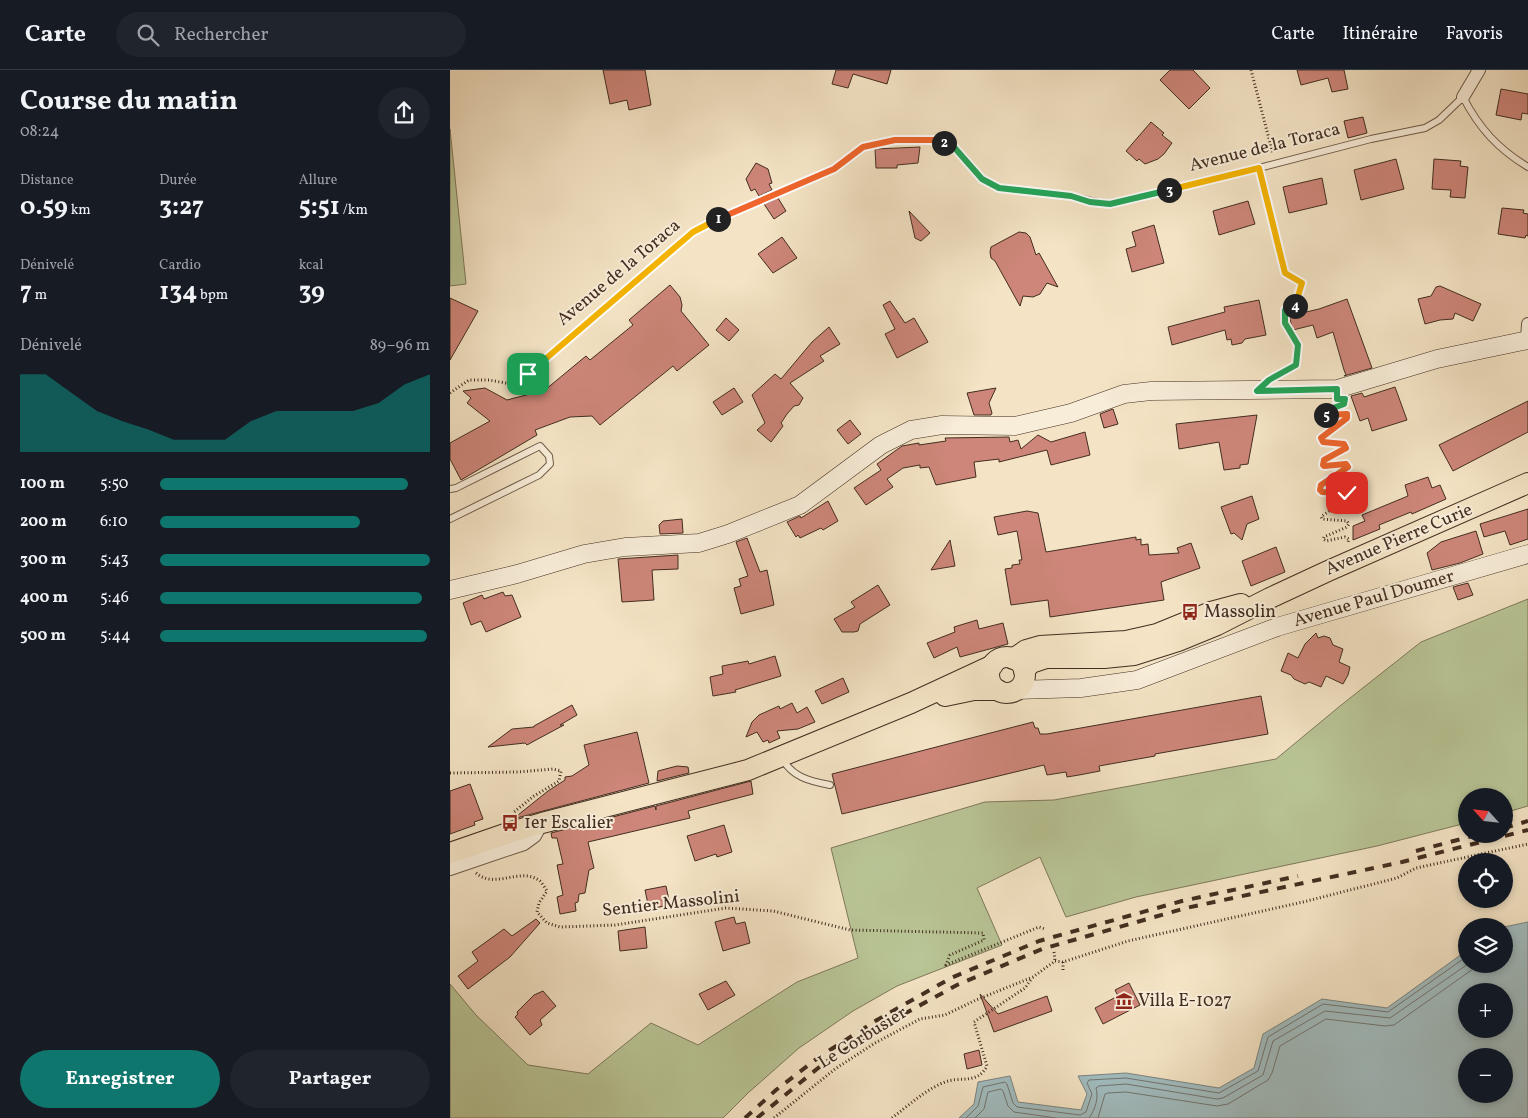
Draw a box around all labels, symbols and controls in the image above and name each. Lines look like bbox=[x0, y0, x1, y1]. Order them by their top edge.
search box bbox=[116, 12, 466, 57]
text: Carte bbox=[25, 18, 86, 52]
icon: search bbox=[134, 21, 162, 49]
text: Rechercher bbox=[174, 22, 268, 48]
text: Carte bbox=[1271, 22, 1314, 47]
text: Itinéraire bbox=[1342, 22, 1418, 47]
text: Favoris bbox=[1446, 22, 1503, 47]
text: Course du matin bbox=[20, 82, 238, 121]
button: share bbox=[378, 87, 430, 139]
street label: Avenue de la Toraca bbox=[1187, 117, 1343, 179]
text: 08:24 bbox=[20, 121, 59, 143]
pin: 2 bbox=[932, 130, 956, 156]
text: 2 bbox=[941, 134, 948, 153]
text: Distance bbox=[20, 171, 74, 190]
text: Durée bbox=[159, 171, 197, 190]
text: Allure bbox=[299, 171, 337, 190]
pin: 3 bbox=[1156, 178, 1182, 202]
text: 3 bbox=[1166, 181, 1173, 200]
text: 0.59 bbox=[20, 190, 68, 225]
text: 3:27 bbox=[159, 190, 204, 225]
text: 5:51 bbox=[299, 190, 340, 225]
text: km bbox=[68, 201, 91, 220]
text: /km bbox=[340, 201, 368, 220]
pin: 1 bbox=[706, 206, 730, 232]
text: 1 bbox=[716, 210, 721, 229]
street label: Avenue de la Toraca bbox=[552, 214, 686, 332]
text: Dénivelé bbox=[20, 256, 74, 275]
text: Cardio bbox=[159, 256, 201, 275]
text: kcal bbox=[299, 256, 324, 275]
text: 7 bbox=[20, 275, 32, 310]
text: 134 bbox=[159, 275, 197, 310]
text: 39 bbox=[299, 275, 325, 310]
text: m bbox=[32, 286, 47, 305]
text: bpm bbox=[197, 286, 228, 305]
pin: 4 bbox=[1282, 294, 1308, 318]
text: 4 bbox=[1291, 297, 1300, 316]
text: Dénivelé bbox=[20, 335, 82, 357]
text: 89–96 m bbox=[370, 335, 430, 357]
pin bbox=[507, 353, 549, 395]
icon: arrive bbox=[514, 360, 542, 388]
pin: 5 bbox=[1314, 402, 1338, 428]
text: 5 bbox=[1323, 406, 1330, 425]
pin bbox=[1326, 472, 1368, 514]
text: 100 m bbox=[20, 473, 65, 495]
text: 5:50 bbox=[100, 473, 128, 495]
icon: check bbox=[1333, 479, 1361, 507]
street label: Avenue Pierre Curie bbox=[1322, 498, 1476, 582]
text: 200 m bbox=[20, 511, 67, 533]
text: 6:10 bbox=[100, 511, 128, 533]
text: 300 m bbox=[20, 549, 66, 571]
text: 5:43 bbox=[100, 549, 129, 571]
street label: Avenue Paul Doumer bbox=[1291, 564, 1458, 634]
text: 400 m bbox=[20, 587, 68, 609]
text: 5:46 bbox=[100, 587, 129, 609]
place label: Massolin bbox=[1204, 600, 1276, 625]
bus stop icon: Massolin bbox=[1180, 602, 1200, 622]
text: 500 m bbox=[20, 625, 66, 647]
text: 5:44 bbox=[100, 625, 131, 647]
north arrow bbox=[1458, 788, 1512, 842]
map controls bbox=[1458, 788, 1513, 1103]
place label: 1er Escalier bbox=[524, 811, 614, 836]
bus stop icon: 1er Escalier bbox=[500, 813, 520, 833]
button: locate bbox=[1458, 853, 1513, 908]
street label: Sentier Massolini bbox=[601, 884, 741, 924]
button: layers bbox=[1458, 918, 1513, 973]
button: + bbox=[1458, 983, 1513, 1038]
place label: Villa E-1027 bbox=[1138, 989, 1232, 1014]
museum icon: Villa E-1027 bbox=[1114, 991, 1134, 1011]
street label: Le Corbusier bbox=[814, 1001, 913, 1075]
button: − bbox=[1458, 1048, 1513, 1103]
button: Enregistrer bbox=[20, 1050, 220, 1108]
button: Partager bbox=[230, 1050, 430, 1108]

